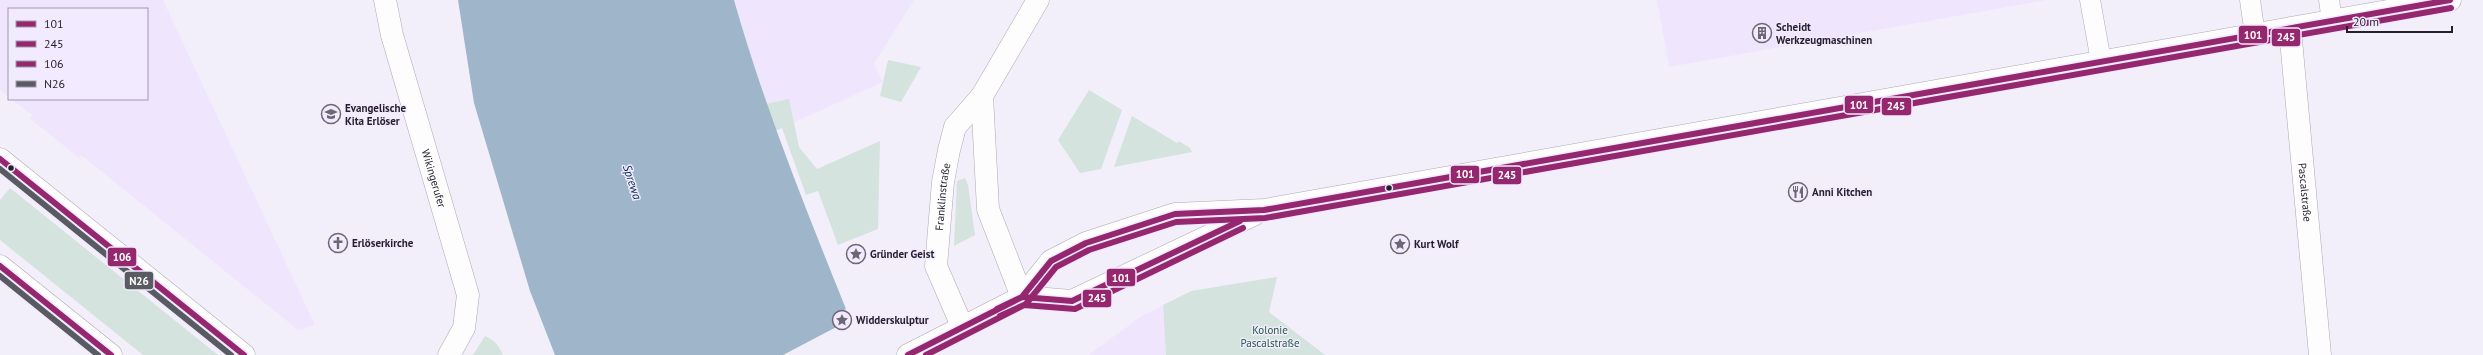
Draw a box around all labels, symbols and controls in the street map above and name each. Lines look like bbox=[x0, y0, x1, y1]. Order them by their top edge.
legend bbox=[8, 8, 148, 100]
scale bar bbox=[2347, 8, 2452, 34]
text: 20 m bbox=[2353, 14, 2379, 29]
text: 101 bbox=[44, 16, 64, 31]
place label: Scheidt Werkzeugmaschinen bbox=[1776, 20, 1872, 47]
building icon: Scheidt Werkzeugmaschinen bbox=[1751, 22, 1773, 44]
line badge: 101 bbox=[2238, 25, 2268, 44]
text: 101 bbox=[2244, 28, 2262, 42]
line badge: 245 bbox=[2271, 28, 2301, 47]
text: 245 bbox=[2277, 30, 2295, 44]
text: 245 bbox=[44, 36, 64, 51]
text: 106 bbox=[44, 56, 64, 71]
text: N26 bbox=[44, 76, 65, 91]
line badge: 101 bbox=[1844, 95, 1874, 114]
line badge: 245 bbox=[1881, 97, 1912, 116]
text: 101 bbox=[1850, 98, 1868, 112]
text: 245 bbox=[1887, 99, 1905, 113]
place label: Evangelische Kita Erlöser bbox=[345, 101, 407, 128]
school or university icon: Evangelische Kita Erlöser bbox=[320, 103, 342, 125]
street label: Wikingerufer bbox=[419, 147, 449, 209]
street label: Franklinstraße bbox=[932, 161, 954, 231]
street label: Pascalstraße bbox=[2295, 162, 2315, 223]
unlabelled marker bbox=[6, 163, 16, 173]
water label: Sprewa bbox=[620, 163, 645, 201]
line badge: 101 bbox=[1450, 165, 1480, 184]
line badge: 245 bbox=[1492, 166, 1522, 185]
text: 101 bbox=[1456, 167, 1474, 181]
text: 245 bbox=[1498, 168, 1516, 182]
restaurant icon: Anni Kitchen bbox=[1787, 181, 1809, 203]
unlabelled marker bbox=[1384, 183, 1394, 193]
place label: Anni Kitchen bbox=[1812, 185, 1872, 199]
church icon: Erlöserkirche bbox=[327, 232, 349, 254]
place icon: Kurt Wolf bbox=[1389, 233, 1411, 255]
place label: Erlöserkirche bbox=[352, 236, 414, 250]
place label: Kurt Wolf bbox=[1414, 237, 1460, 251]
place icon: Gründer Geist bbox=[845, 243, 867, 265]
line badge: 106 bbox=[107, 247, 137, 267]
place label: Gründer Geist bbox=[870, 247, 934, 261]
text: 106 bbox=[113, 250, 131, 264]
line badge: 101 bbox=[1106, 268, 1136, 287]
line badge: N26 bbox=[124, 271, 154, 290]
text: 101 bbox=[1112, 271, 1130, 285]
text: N26 bbox=[129, 274, 149, 288]
line badge: 245 bbox=[1082, 289, 1112, 308]
text: 245 bbox=[1088, 291, 1106, 305]
place icon: Widderskulptur bbox=[831, 309, 853, 331]
place label: Widderskulptur bbox=[856, 313, 929, 327]
park label: Kolonie Pascalstraße bbox=[1240, 323, 1300, 350]

